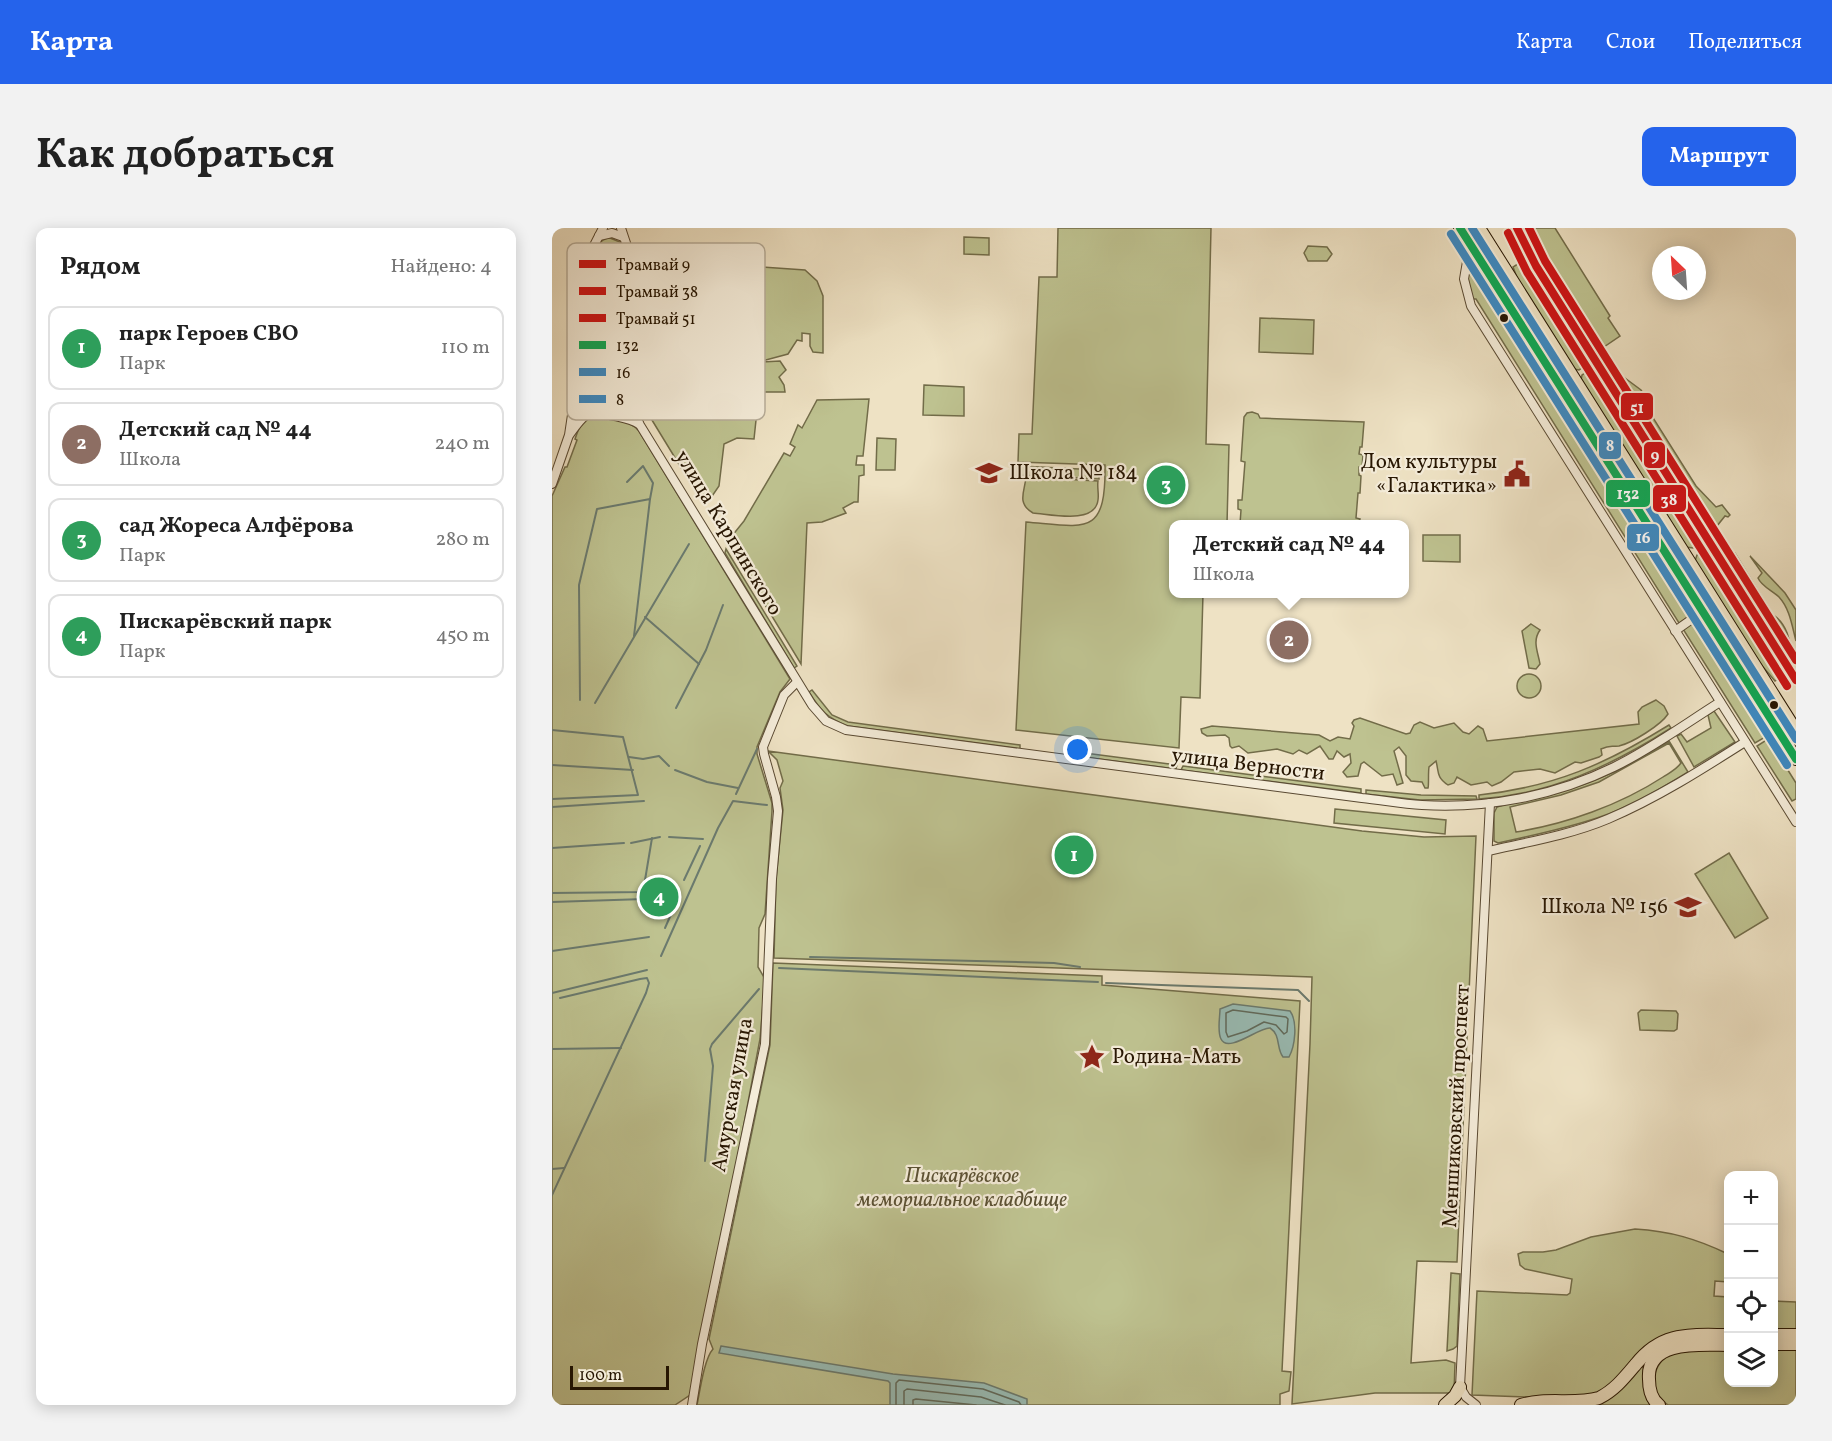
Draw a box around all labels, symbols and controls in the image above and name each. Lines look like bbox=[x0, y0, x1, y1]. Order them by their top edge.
text: Карта bbox=[30, 23, 113, 62]
text: Карта bbox=[1516, 28, 1573, 57]
text: Слои bbox=[1606, 28, 1655, 57]
text: Поделиться bbox=[1688, 28, 1802, 57]
text: Как добраться bbox=[36, 127, 335, 186]
button: Маршрут bbox=[1642, 127, 1796, 186]
legend bbox=[567, 243, 765, 420]
north arrow bbox=[1652, 246, 1706, 300]
text: Рядом bbox=[60, 249, 140, 285]
text: Найдено: 4 bbox=[391, 253, 492, 281]
text: Трамвай 9 bbox=[616, 255, 690, 277]
text: Трамвай 38 bbox=[616, 282, 698, 304]
text: Трамвай 51 bbox=[616, 309, 696, 331]
unlabelled marker bbox=[1498, 312, 1510, 324]
text: парк Героев СВО bbox=[119, 319, 298, 350]
text: 1 bbox=[77, 334, 86, 362]
text: 110 m bbox=[441, 334, 490, 362]
text: 132 bbox=[616, 336, 639, 358]
text: Парк bbox=[119, 350, 165, 378]
text: 16 bbox=[616, 363, 630, 385]
text: 8 bbox=[616, 390, 624, 412]
line badge: 51 bbox=[1620, 392, 1654, 421]
text: 51 bbox=[1630, 398, 1644, 420]
text: Детский сад № 44 bbox=[119, 415, 312, 446]
text: 2 bbox=[76, 430, 87, 458]
text: 240 m bbox=[435, 430, 490, 458]
line badge: 8 bbox=[1598, 431, 1622, 460]
text: 8 bbox=[1606, 436, 1614, 458]
line badge: 9 bbox=[1643, 441, 1666, 469]
street label: улица Карпинского bbox=[667, 445, 789, 621]
text: Школа bbox=[119, 446, 181, 474]
text: 9 bbox=[1651, 446, 1660, 468]
place label: Дом культуры «Галактика» bbox=[1361, 448, 1497, 501]
school or university icon: Школа № 184 bbox=[974, 458, 1004, 488]
place label: Школа № 184 bbox=[1009, 459, 1138, 488]
public building icon: Дом культуры «Галактика» bbox=[1502, 459, 1532, 489]
pin: 3 bbox=[1146, 462, 1186, 508]
line badge: 132 bbox=[1605, 479, 1651, 508]
text: 132 bbox=[1617, 484, 1639, 506]
line badge: 38 bbox=[1652, 484, 1687, 513]
text: 38 bbox=[1661, 490, 1677, 512]
text: сад Жореса Алфёрова bbox=[119, 511, 354, 542]
popup bbox=[1169, 520, 1409, 598]
line badge: 16 bbox=[1626, 523, 1660, 552]
text: 3 bbox=[76, 526, 87, 554]
text: 280 m bbox=[435, 526, 490, 554]
text: 16 bbox=[1635, 528, 1651, 550]
text: Детский сад № 44 bbox=[1193, 530, 1385, 561]
text: Парк bbox=[119, 542, 165, 570]
text: Школа bbox=[1193, 561, 1255, 589]
text: Пискарёвский парк bbox=[119, 607, 332, 638]
pin: 2 bbox=[1270, 618, 1308, 662]
text: 4 bbox=[75, 622, 88, 650]
text: 450 m bbox=[436, 622, 490, 650]
text: Парк bbox=[119, 638, 165, 666]
unlabelled marker bbox=[1768, 699, 1780, 711]
your location bbox=[1063, 735, 1092, 764]
street label: улица Верности bbox=[1170, 741, 1327, 789]
pin: 1 bbox=[1054, 832, 1094, 878]
pin: 4 bbox=[640, 874, 678, 920]
school or university icon: Школа № 156 bbox=[1673, 892, 1703, 922]
place label: Школа № 156 bbox=[1541, 893, 1668, 922]
street label: Меншиковский проспект bbox=[1436, 983, 1478, 1229]
street label: Амурская улица bbox=[705, 1016, 761, 1174]
place icon: Родина-Мать bbox=[1077, 1042, 1107, 1072]
place label: Родина-Мать bbox=[1112, 1043, 1241, 1072]
park label: Пискарёвское мемориальное кладбище bbox=[856, 1162, 1067, 1215]
map controls bbox=[1724, 1171, 1778, 1387]
button: + bbox=[1724, 1171, 1778, 1225]
button: − bbox=[1724, 1225, 1778, 1279]
button: locate bbox=[1724, 1279, 1778, 1333]
button: layers bbox=[1724, 1333, 1778, 1387]
scale bar bbox=[570, 1363, 669, 1390]
text: 100 m bbox=[579, 1365, 622, 1387]

